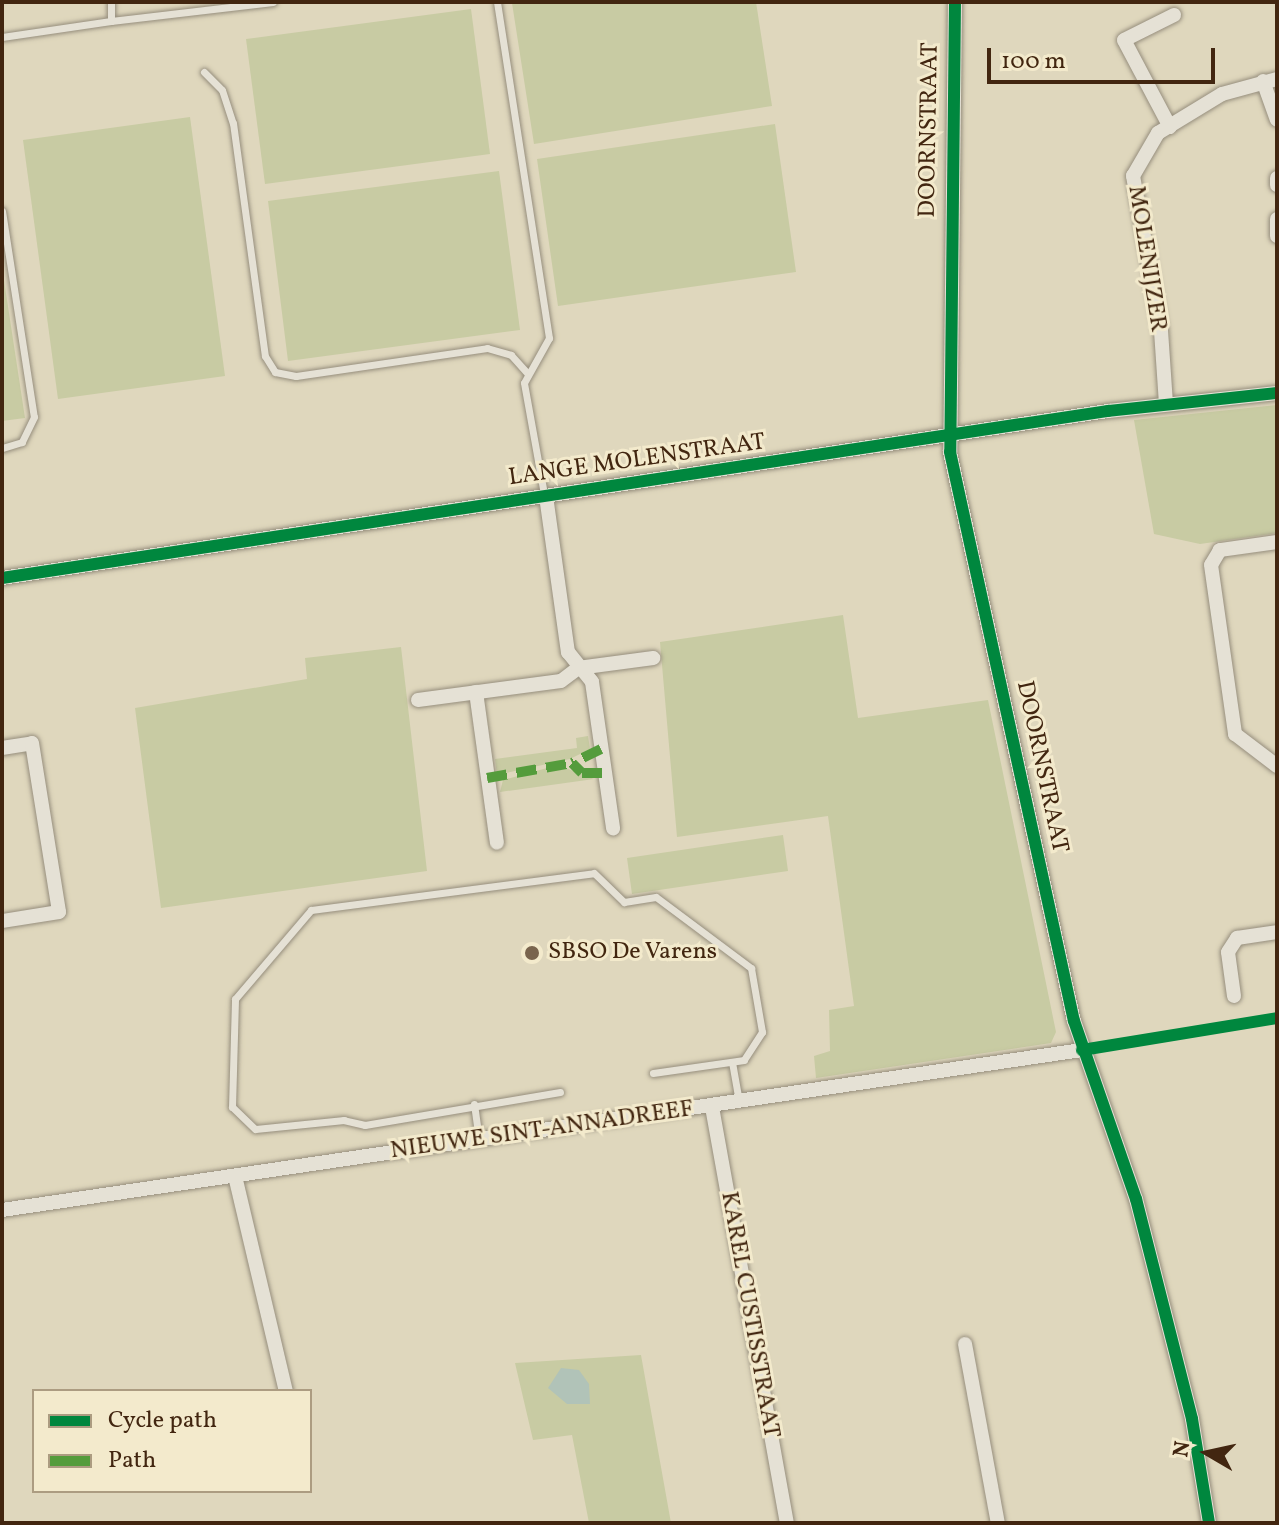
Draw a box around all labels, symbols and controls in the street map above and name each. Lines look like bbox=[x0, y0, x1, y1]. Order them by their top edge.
scale bar bbox=[991, 32, 1219, 82]
street label: DOORNSTRAAT bbox=[914, 42, 946, 218]
text: 100 m bbox=[1001, 45, 1066, 79]
street label: MOLENIJZER bbox=[1120, 184, 1172, 334]
street label: LANGE MOLENSTRAAT bbox=[507, 429, 767, 493]
street label: DOORNSTRAAT bbox=[1009, 678, 1073, 856]
place label: SBSO De Varens bbox=[548, 939, 718, 967]
marker: SBSO De Varens bbox=[523, 944, 541, 962]
street label: NIEUWE SINT-ANNADREEF bbox=[389, 1095, 695, 1167]
street label: KAREL CUSTISSTRAAT bbox=[713, 1189, 785, 1441]
legend bbox=[32, 1389, 312, 1493]
text: Cycle path bbox=[108, 1404, 217, 1438]
north arrow bbox=[1167, 1413, 1247, 1493]
text: N bbox=[1166, 1439, 1199, 1459]
text: Path bbox=[108, 1444, 156, 1478]

